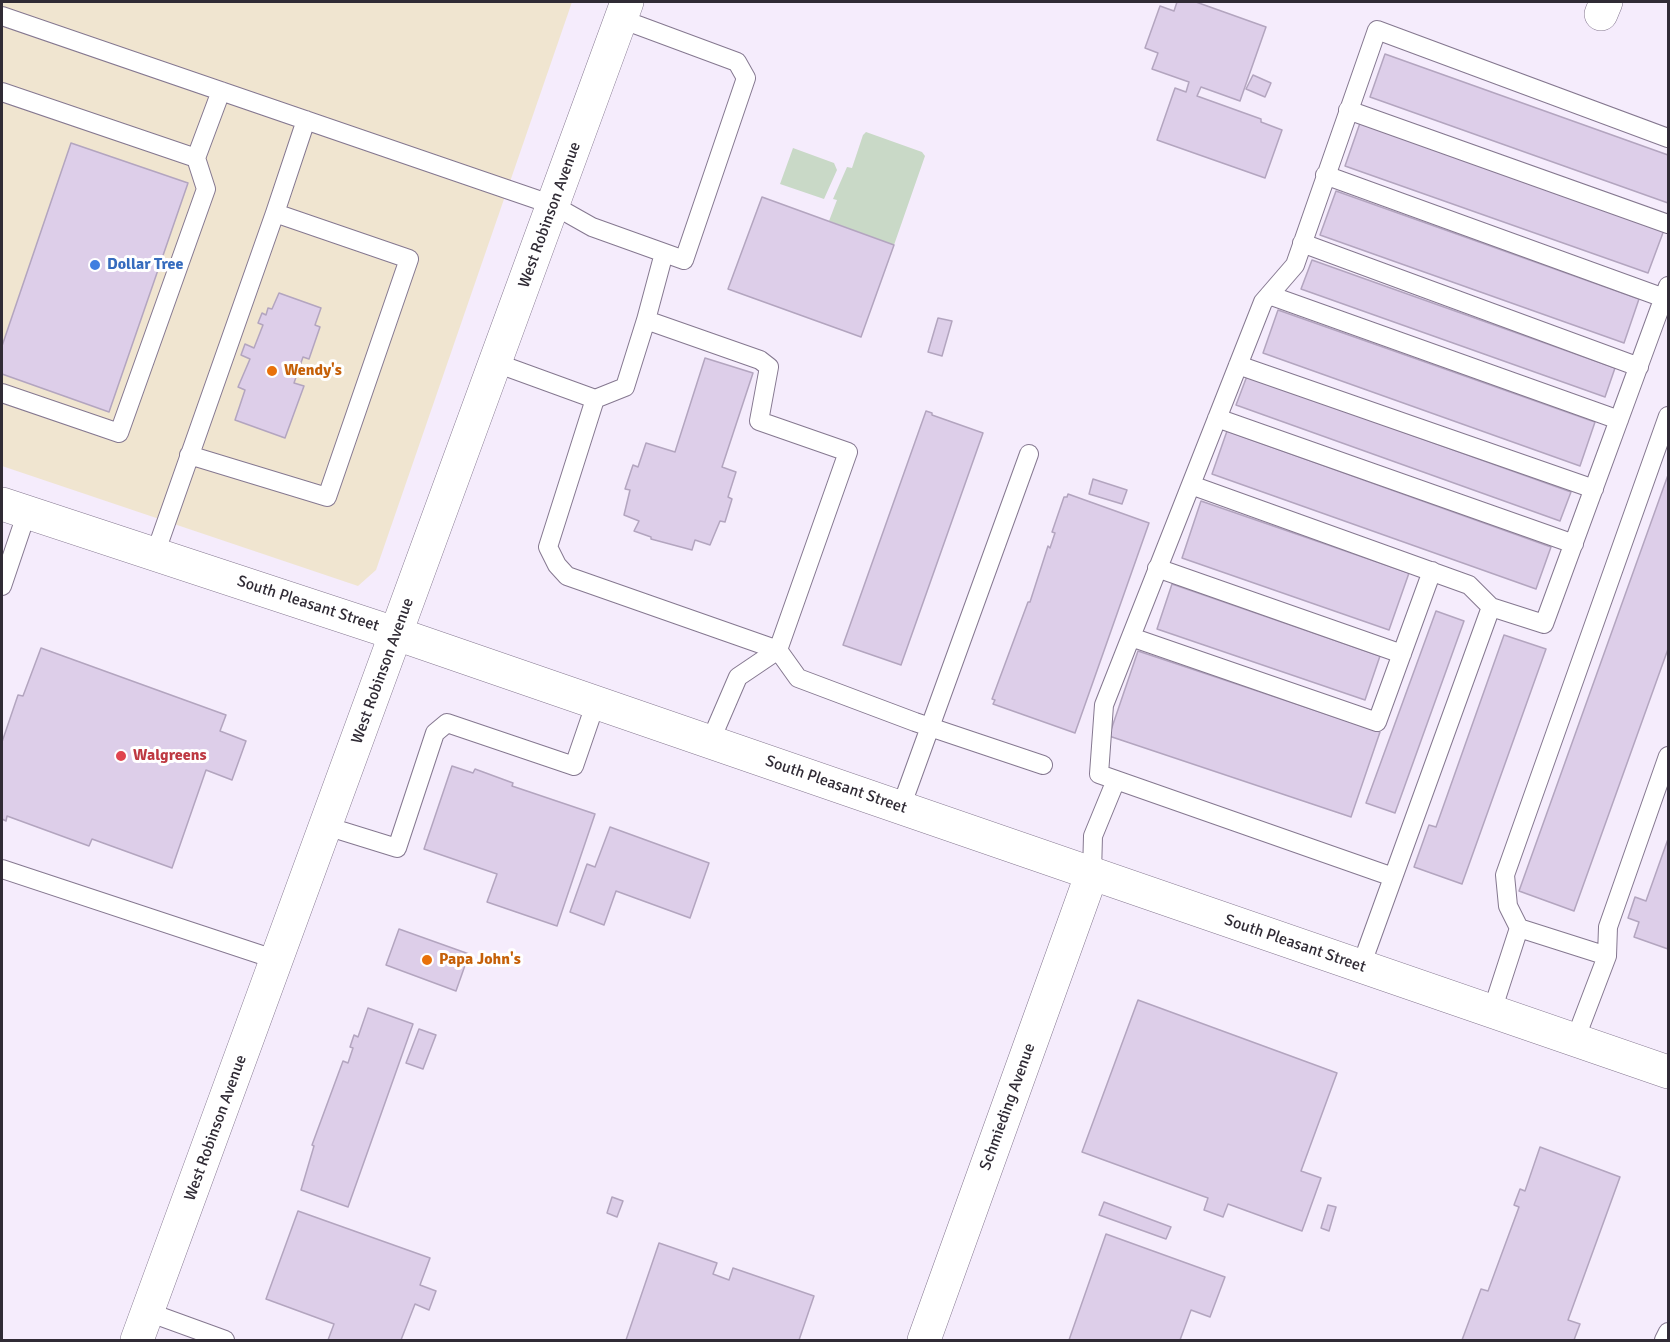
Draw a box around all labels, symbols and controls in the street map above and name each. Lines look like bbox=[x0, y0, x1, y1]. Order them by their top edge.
street label: West Robinson Avenue bbox=[515, 139, 585, 291]
place label: Dollar Tree bbox=[107, 255, 183, 275]
marker: Dollar Tree bbox=[88, 258, 102, 272]
place label: Wendy's bbox=[284, 361, 342, 381]
marker: Wendy's bbox=[265, 364, 279, 378]
street label: South Pleasant Street bbox=[235, 572, 381, 636]
street label: West Robinson Avenue bbox=[348, 595, 418, 747]
place label: Walgreens bbox=[133, 746, 207, 766]
marker: Walgreens bbox=[114, 749, 128, 763]
street label: South Pleasant Street bbox=[763, 752, 909, 818]
street label: South Pleasant Street bbox=[1222, 911, 1368, 977]
place label: Papa John's bbox=[439, 950, 521, 970]
marker: Papa John's bbox=[420, 953, 434, 967]
street label: Schmieding Avenue bbox=[976, 1041, 1040, 1173]
street label: West Robinson Avenue bbox=[181, 1052, 251, 1204]

